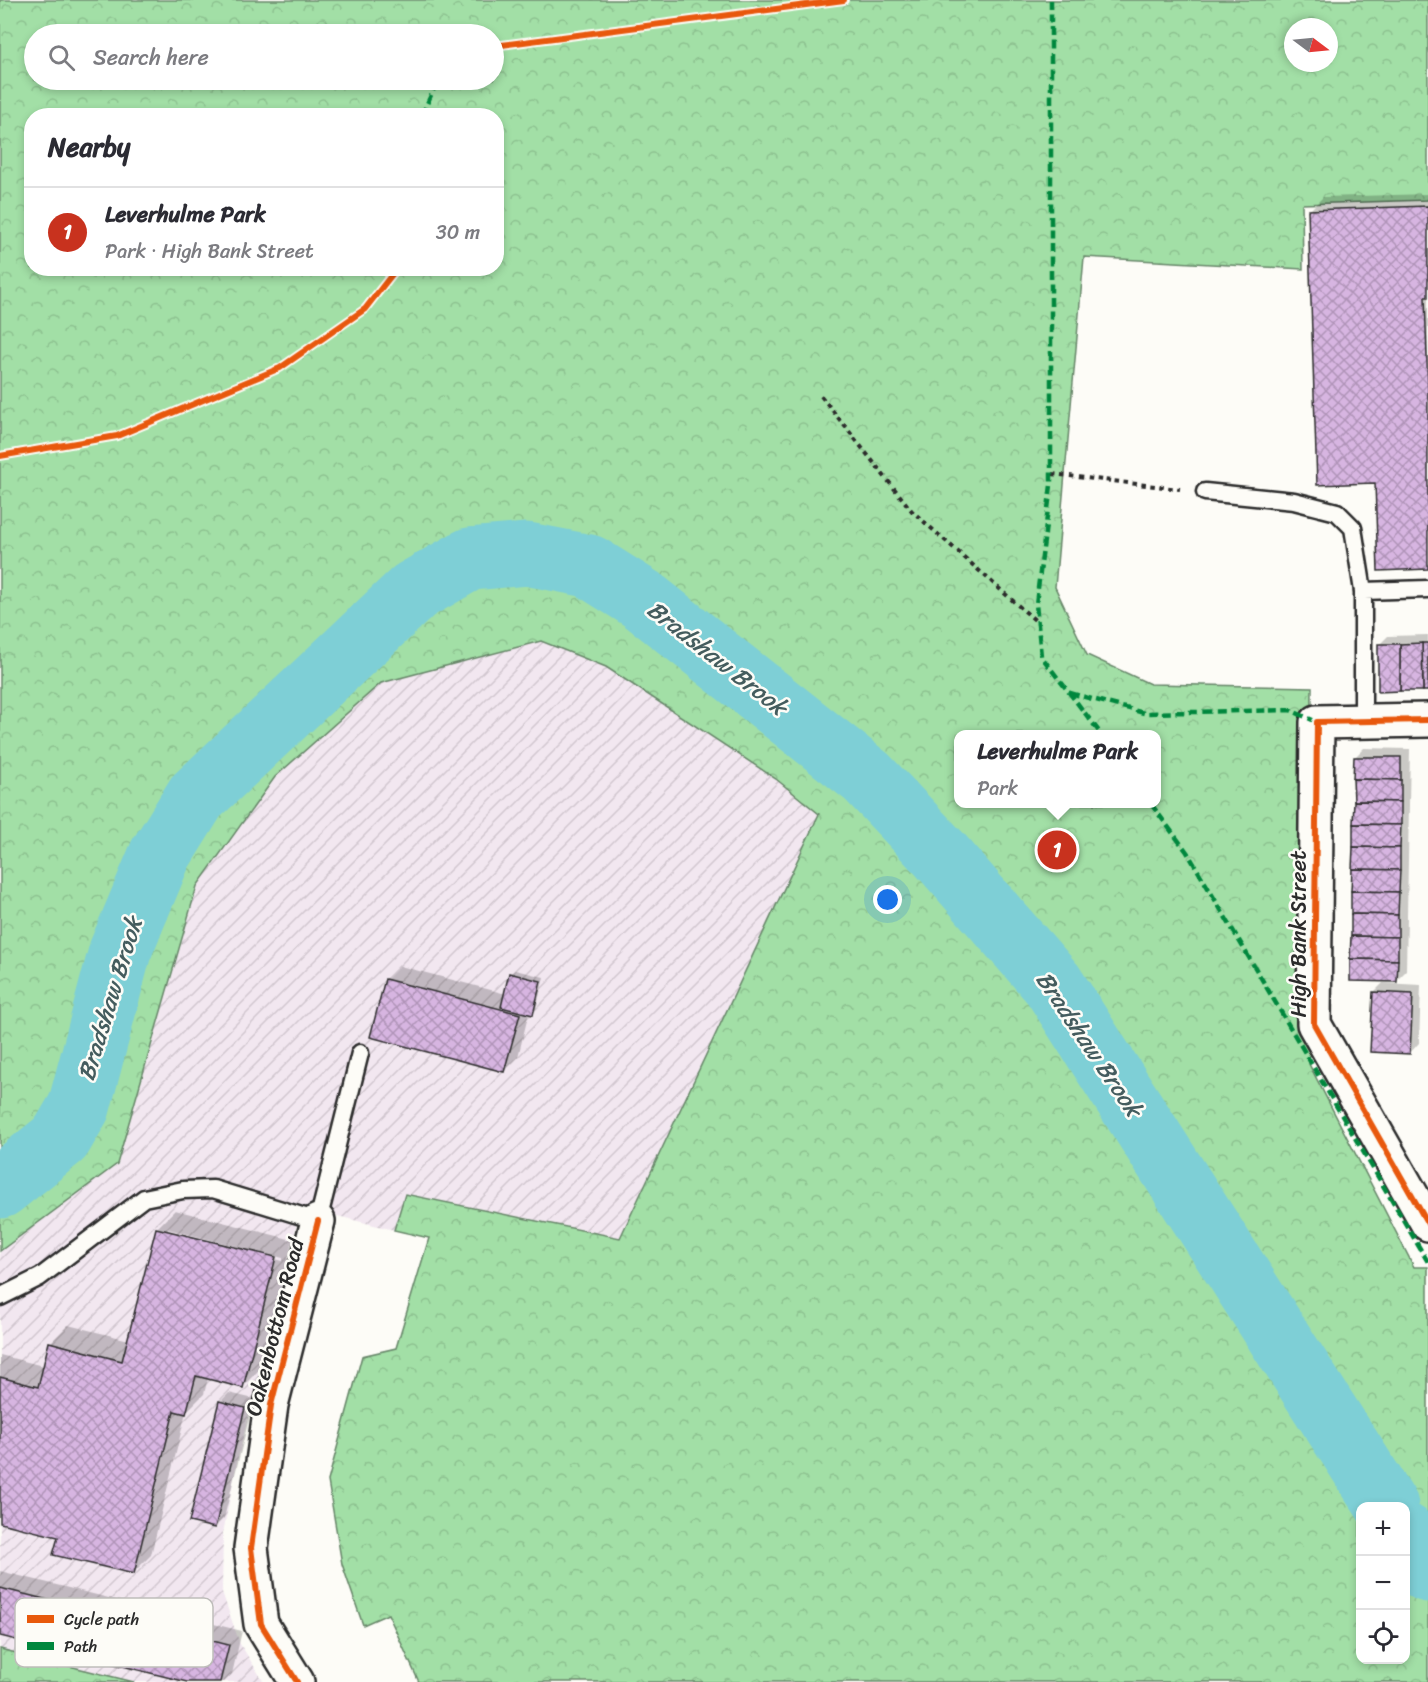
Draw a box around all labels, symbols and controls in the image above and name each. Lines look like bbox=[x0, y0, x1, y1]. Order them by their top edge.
north arrow bbox=[1284, 18, 1338, 72]
search box bbox=[24, 24, 504, 90]
text: Search here bbox=[93, 38, 209, 77]
icon: search bbox=[45, 41, 78, 74]
text: Nearby bbox=[48, 124, 130, 170]
text: Leverhulme Park bbox=[105, 195, 266, 234]
text: 1 bbox=[63, 215, 72, 250]
text: 30 m bbox=[436, 215, 480, 250]
text: Park · High Bank Street bbox=[105, 234, 314, 269]
water label: Bradshaw Brook bbox=[638, 589, 799, 729]
popup bbox=[954, 730, 1161, 808]
text: Leverhulme Park bbox=[977, 732, 1138, 771]
text: Park bbox=[977, 771, 1018, 806]
pin: 1 bbox=[1038, 828, 1076, 872]
street label: High Bank Street bbox=[1279, 850, 1318, 1018]
your location bbox=[873, 885, 902, 914]
water label: Bradshaw Brook bbox=[65, 909, 156, 1086]
water label: Bradshaw Brook bbox=[1024, 962, 1155, 1128]
street label: Oakenbottom Road bbox=[234, 1233, 316, 1420]
map controls bbox=[1356, 1502, 1410, 1664]
button: + bbox=[1356, 1502, 1410, 1556]
button: − bbox=[1356, 1556, 1410, 1610]
legend bbox=[15, 1598, 213, 1667]
text: Cycle path bbox=[64, 1605, 139, 1634]
button: locate bbox=[1356, 1610, 1410, 1664]
text: Path bbox=[64, 1632, 97, 1661]

